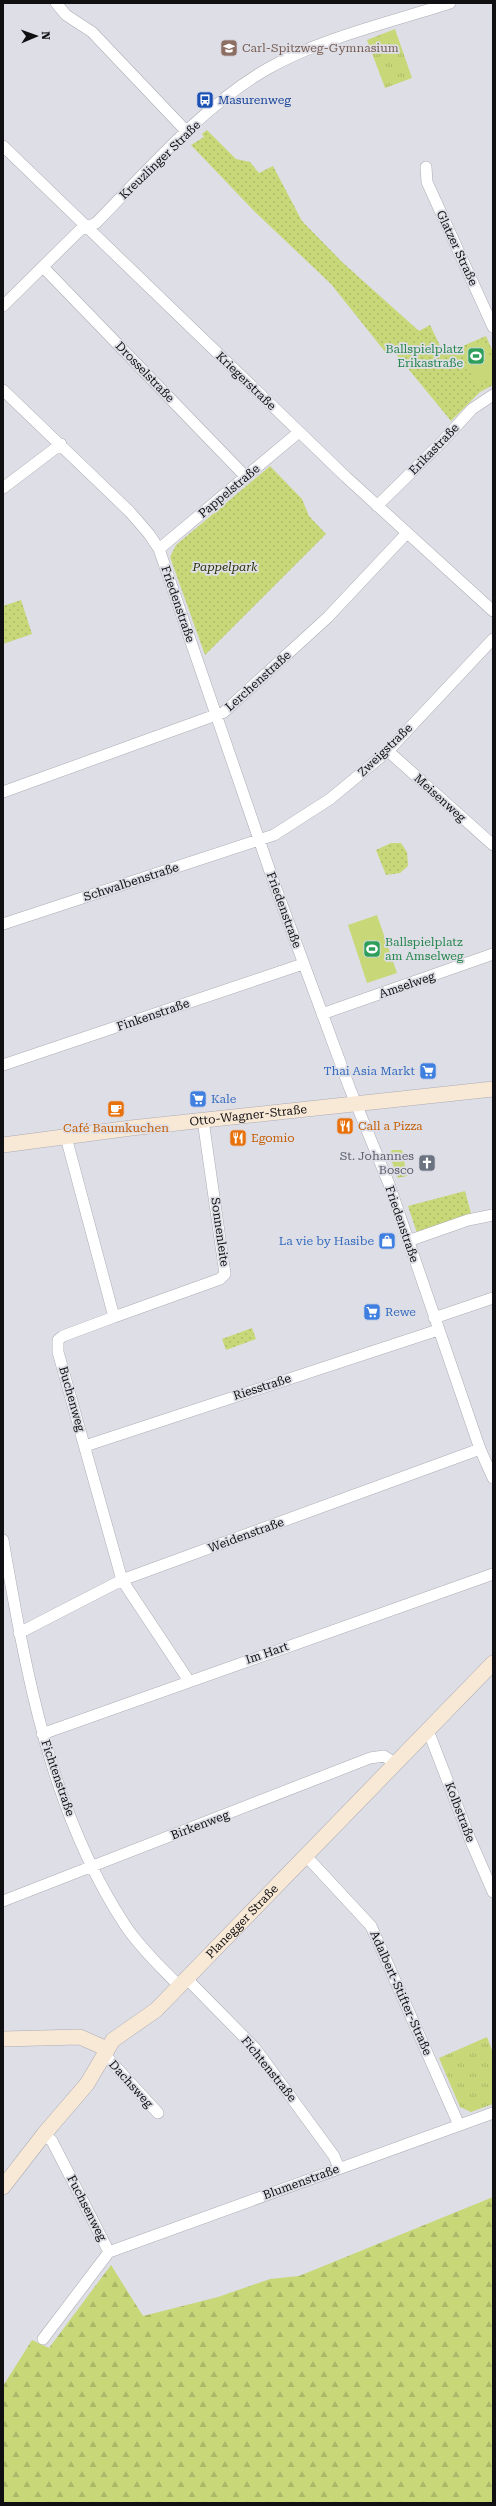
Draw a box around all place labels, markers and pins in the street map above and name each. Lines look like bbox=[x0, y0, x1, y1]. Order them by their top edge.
school or university icon: Carl-Spitzweg-Gymnasium bbox=[219, 38, 239, 58]
place label: Carl-Spitzweg-Gymnasium bbox=[242, 41, 399, 55]
bus stop icon: Masurenweg bbox=[195, 90, 215, 110]
place label: Masurenweg bbox=[218, 93, 291, 107]
place label: Ballspielplatz Erikastraße bbox=[385, 342, 463, 370]
sports icon: Ballspielplatz Erikastraße bbox=[466, 346, 486, 366]
place label: Ballspielplatz am Amselweg bbox=[385, 935, 464, 963]
sports icon: Ballspielplatz am Amselweg bbox=[362, 939, 382, 959]
supermarket icon: Thai Asia Markt bbox=[418, 1061, 438, 1081]
place label: Thai Asia Markt bbox=[323, 1064, 416, 1078]
supermarket icon: Kale bbox=[188, 1089, 208, 1109]
place label: Kale bbox=[211, 1092, 237, 1106]
cafe icon: Café Baumkuchen bbox=[106, 1099, 126, 1119]
restaurant icon: Call a Pizza bbox=[335, 1116, 355, 1136]
place label: Call a Pizza bbox=[358, 1119, 423, 1133]
place label: Café Baumkuchen bbox=[63, 1121, 169, 1135]
restaurant icon: Egomio bbox=[228, 1128, 248, 1148]
place label: Egomio bbox=[251, 1131, 295, 1145]
place label: St. Johannes Bosco bbox=[340, 1149, 414, 1177]
church icon: St. Johannes Bosco bbox=[417, 1153, 437, 1173]
shop icon: La vie by Hasibe bbox=[377, 1231, 397, 1251]
place label: La vie by Hasibe bbox=[279, 1234, 374, 1248]
supermarket icon: Rewe bbox=[362, 1302, 382, 1322]
place label: Rewe bbox=[385, 1305, 416, 1319]

